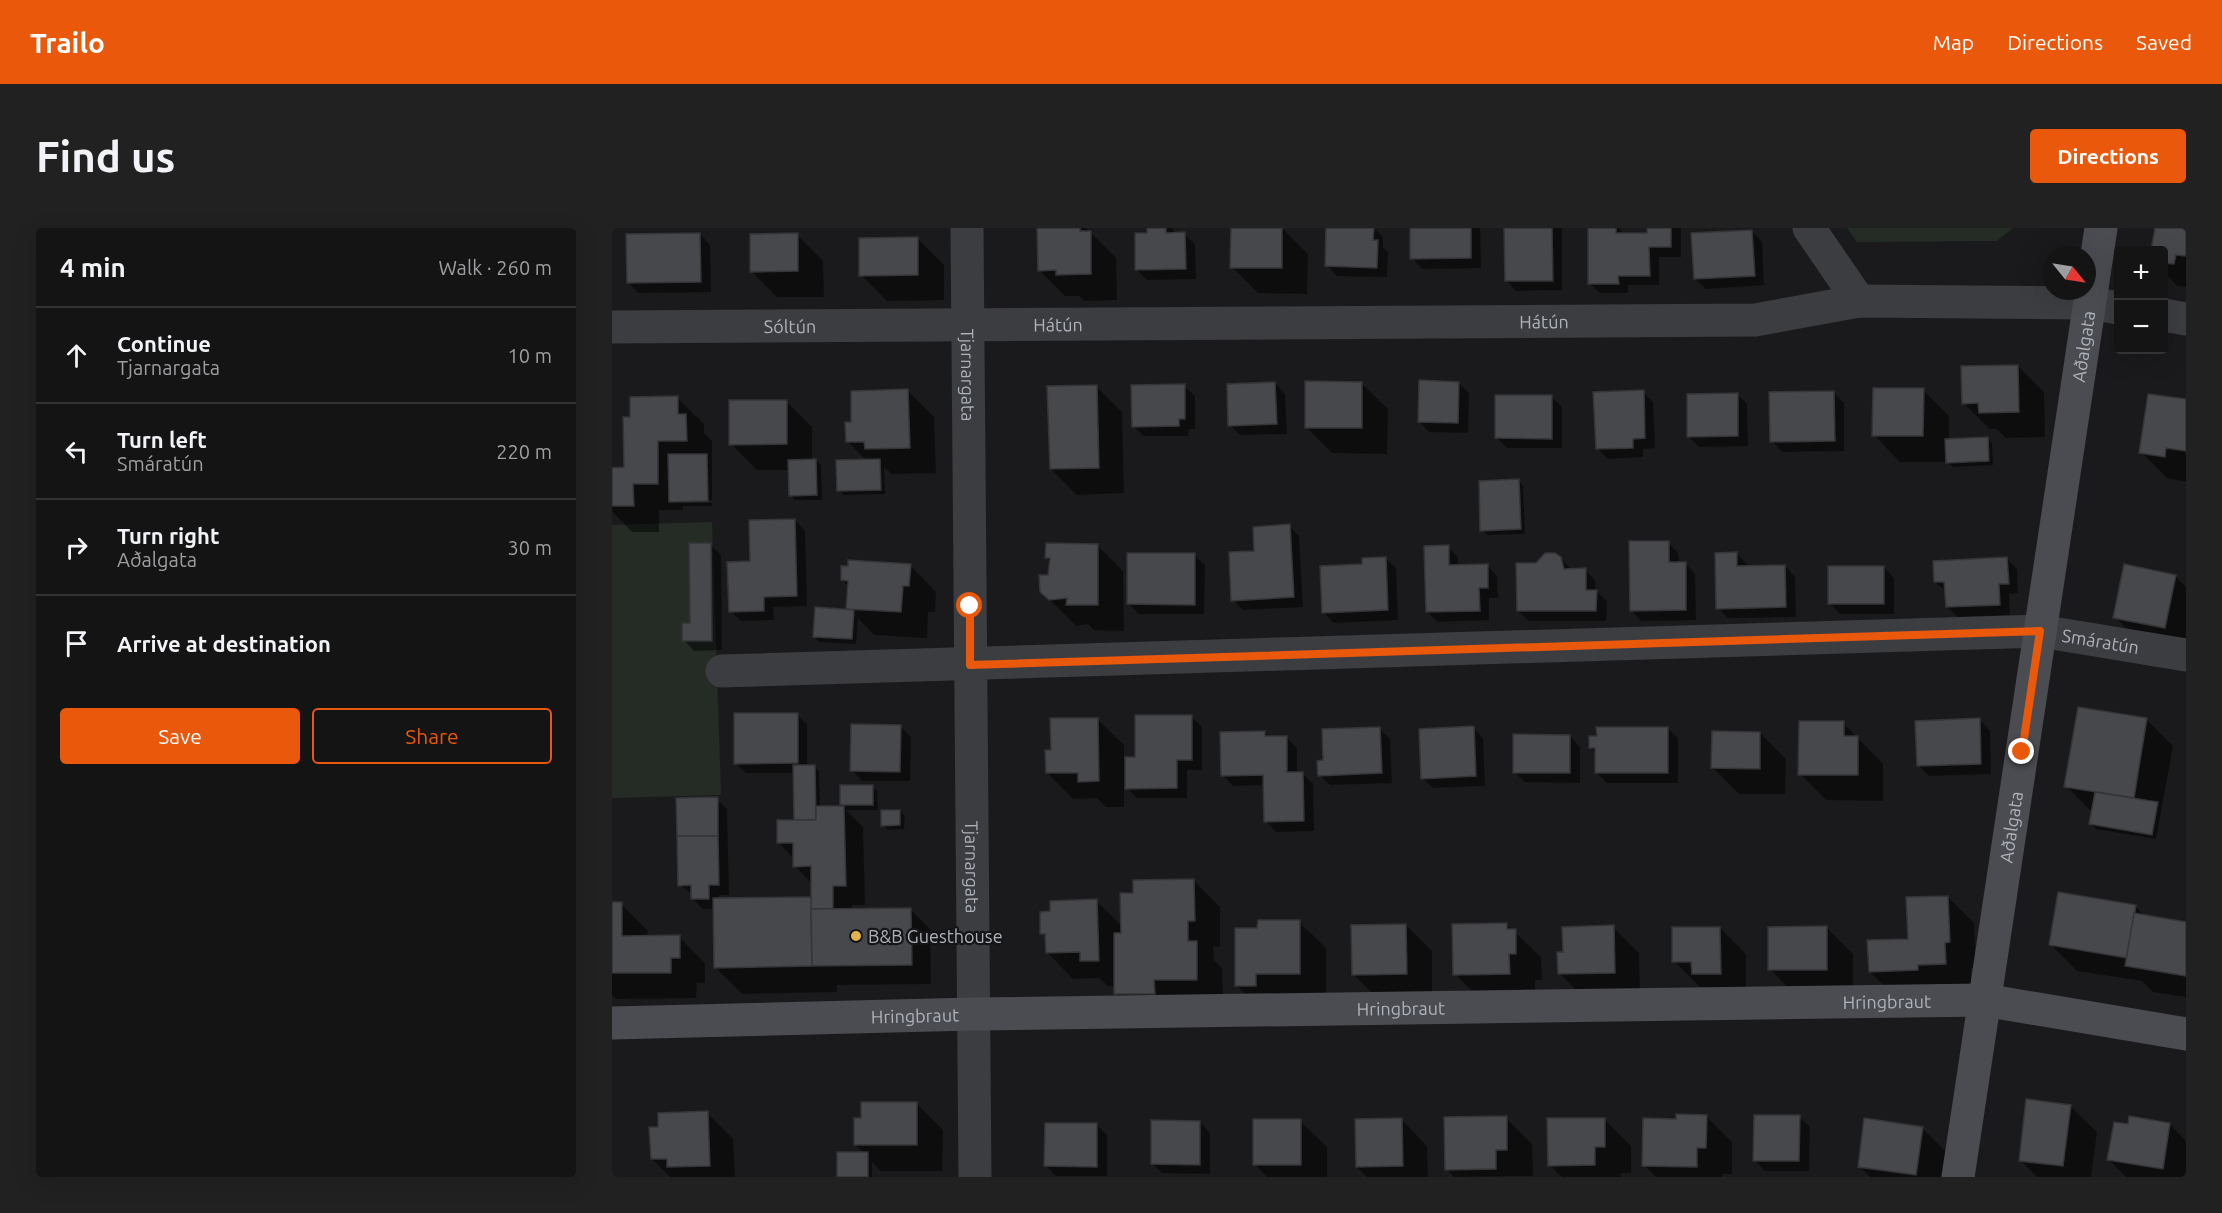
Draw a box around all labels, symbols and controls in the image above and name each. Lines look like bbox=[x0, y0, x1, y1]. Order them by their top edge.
text: Trailo bbox=[30, 27, 105, 58]
text: Map bbox=[1933, 30, 1974, 54]
text: Directions bbox=[2007, 30, 2103, 54]
text: Saved bbox=[2136, 30, 2192, 54]
button: Directions bbox=[2030, 129, 2186, 183]
text: Find us bbox=[36, 133, 175, 180]
north arrow bbox=[2042, 246, 2096, 300]
map controls bbox=[2114, 246, 2168, 354]
button: + bbox=[2114, 246, 2168, 300]
text: 4 min bbox=[60, 253, 126, 282]
text: Walk · 260 m bbox=[439, 256, 552, 279]
button: − bbox=[2114, 300, 2168, 354]
street label: Aðalgata bbox=[2068, 309, 2098, 383]
street label: Hátún bbox=[1519, 311, 1569, 331]
street label: Hátún bbox=[1033, 314, 1083, 334]
street label: Sóltún bbox=[764, 316, 816, 336]
street label: Tjarnargata bbox=[958, 329, 979, 421]
text: Continue bbox=[117, 331, 211, 356]
icon: ahead bbox=[60, 339, 93, 372]
text: 10 m bbox=[508, 344, 552, 367]
text: Tjarnargata bbox=[117, 356, 220, 379]
text: Turn left bbox=[117, 427, 207, 452]
icon: left bbox=[60, 435, 93, 468]
text: 220 m bbox=[496, 440, 552, 463]
text: Smáratún bbox=[117, 452, 204, 475]
text: Turn right bbox=[117, 523, 219, 548]
icon: right bbox=[60, 531, 93, 564]
text: 30 m bbox=[508, 536, 552, 559]
text: Aðalgata bbox=[117, 548, 197, 571]
route start bbox=[956, 592, 982, 618]
street label: Smáratún bbox=[2060, 625, 2141, 657]
icon: arrive bbox=[60, 627, 93, 660]
text: Arrive at destination bbox=[117, 631, 331, 656]
button: Save bbox=[60, 708, 300, 764]
button: Share bbox=[312, 708, 552, 764]
route end bbox=[2008, 738, 2034, 764]
street label: Aðalgata bbox=[1995, 790, 2026, 864]
street label: Tjarnargata bbox=[962, 821, 983, 913]
place label: B&B Guesthouse bbox=[868, 926, 1003, 946]
marker: B&B Guesthouse bbox=[849, 929, 863, 943]
street label: Hringbraut bbox=[1842, 991, 1931, 1012]
street label: Hringbraut bbox=[1357, 997, 1445, 1019]
street label: Hringbraut bbox=[870, 1004, 959, 1027]

